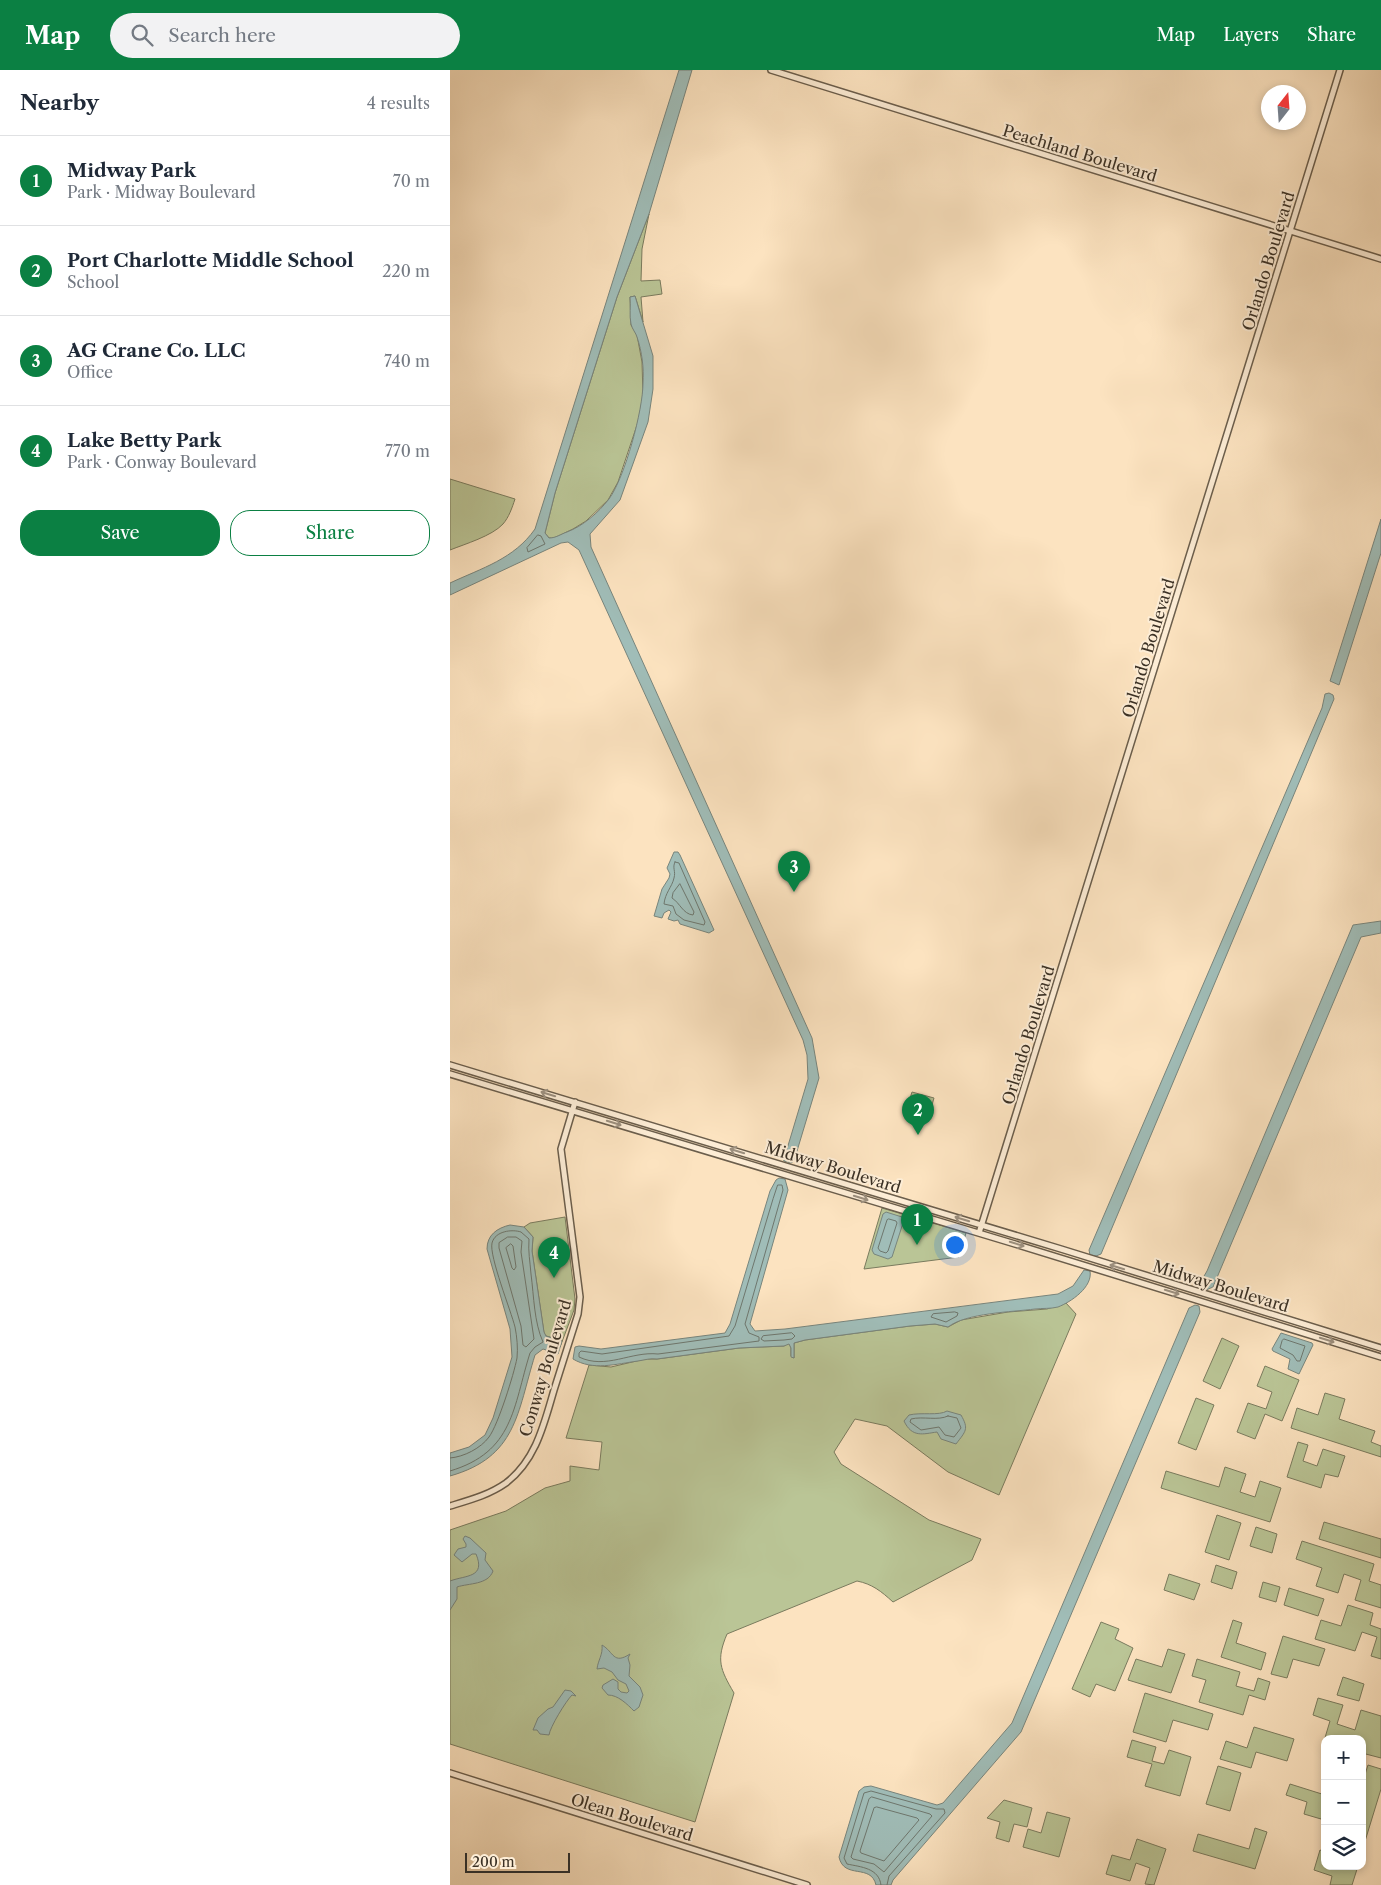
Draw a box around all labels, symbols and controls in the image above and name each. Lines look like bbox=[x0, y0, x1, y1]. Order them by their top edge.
search box bbox=[110, 13, 460, 58]
text: Map bbox=[25, 21, 80, 50]
icon: search bbox=[128, 21, 156, 49]
text: Search here bbox=[168, 24, 276, 47]
text: Map bbox=[1157, 24, 1195, 46]
text: Layers bbox=[1223, 24, 1279, 46]
text: Share bbox=[1307, 24, 1356, 46]
north arrow bbox=[1261, 85, 1306, 130]
text: Nearby bbox=[20, 90, 99, 115]
text: 4 results bbox=[367, 93, 430, 113]
street label: Peachland Boulevard bbox=[1000, 120, 1160, 186]
text: Midway Park bbox=[67, 159, 196, 182]
text: 1 bbox=[32, 171, 40, 191]
text: 70 m bbox=[393, 171, 430, 191]
text: Park · Midway Boulevard bbox=[67, 182, 256, 202]
street label: Orlando Boulevard bbox=[1237, 189, 1299, 333]
text: Port Charlotte Middle School bbox=[67, 249, 354, 272]
text: 2 bbox=[31, 261, 41, 281]
text: 220 m bbox=[382, 261, 430, 281]
text: School bbox=[67, 272, 119, 292]
text: AG Crane Co. LLC bbox=[67, 339, 245, 362]
text: 3 bbox=[31, 351, 41, 371]
text: 740 m bbox=[384, 351, 430, 371]
text: Office bbox=[67, 362, 113, 382]
text: Lake Betty Park bbox=[67, 429, 221, 452]
text: 4 bbox=[31, 441, 41, 461]
text: 770 m bbox=[385, 441, 430, 461]
text: Park · Conway Boulevard bbox=[67, 452, 257, 472]
button: Save bbox=[20, 510, 220, 556]
button: Share bbox=[230, 510, 430, 556]
street label: Orlando Boulevard bbox=[1117, 576, 1179, 720]
pin: 3 bbox=[778, 851, 810, 892]
street label: Orlando Boulevard bbox=[997, 963, 1059, 1107]
one-way arrow bbox=[540, 1088, 556, 1098]
pin: 2 bbox=[902, 1094, 934, 1135]
one-way arrow bbox=[606, 1119, 622, 1129]
street label: Midway Boulevard bbox=[763, 1137, 904, 1197]
one-way arrow bbox=[729, 1146, 745, 1156]
one-way arrow bbox=[853, 1193, 869, 1203]
pin: 1 bbox=[901, 1204, 933, 1245]
one-way arrow bbox=[954, 1214, 970, 1224]
your location bbox=[942, 1232, 968, 1258]
pin: 4 bbox=[538, 1237, 570, 1278]
one-way arrow bbox=[1008, 1240, 1024, 1250]
street label: Midway Boulevard bbox=[1151, 1256, 1292, 1316]
one-way arrow bbox=[1109, 1261, 1125, 1271]
one-way arrow bbox=[1164, 1287, 1180, 1297]
street label: Conway Boulevard bbox=[515, 1297, 575, 1439]
one-way arrow bbox=[1319, 1335, 1335, 1345]
map controls bbox=[1321, 1735, 1366, 1870]
button: + bbox=[1321, 1735, 1366, 1780]
button: − bbox=[1321, 1780, 1366, 1825]
street label: Olean Boulevard bbox=[568, 1789, 696, 1845]
button: layers bbox=[1321, 1825, 1366, 1870]
scale bar bbox=[465, 1850, 570, 1873]
text: 200 m bbox=[472, 1853, 515, 1871]

